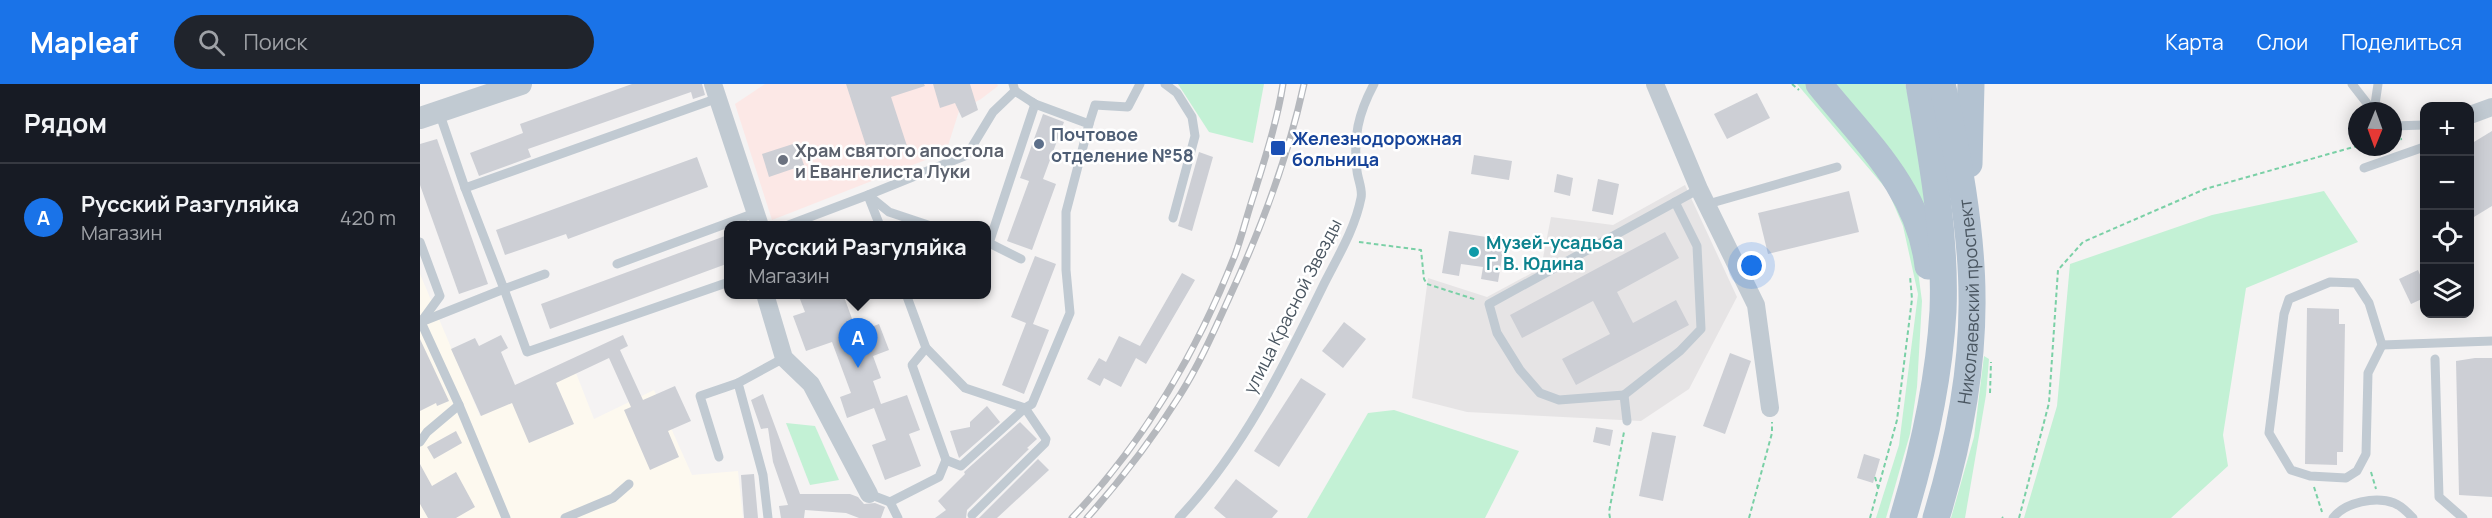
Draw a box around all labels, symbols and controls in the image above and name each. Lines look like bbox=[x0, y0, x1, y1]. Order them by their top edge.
search box bbox=[174, 15, 594, 69]
text: Mapleaf bbox=[30, 23, 138, 61]
icon: search bbox=[195, 26, 228, 59]
text: Поиск bbox=[243, 27, 307, 57]
text: Карта bbox=[2165, 28, 2224, 56]
text: Слои bbox=[2257, 28, 2308, 56]
text: Поделиться bbox=[2341, 28, 2462, 56]
north arrow bbox=[2348, 102, 2402, 156]
map controls bbox=[2420, 102, 2474, 318]
button: + bbox=[2420, 102, 2474, 156]
text: Рядом bbox=[24, 105, 107, 141]
place label: Почтовое отделение №58 bbox=[1051, 122, 1194, 167]
place label: Железнодорожная больница bbox=[1292, 126, 1462, 171]
marker: Почтовое отделение №58 bbox=[1032, 137, 1046, 151]
place label: Храм святого апостола и Евангелиста Луки bbox=[795, 138, 1004, 183]
marker: Железнодорожная больница bbox=[1269, 139, 1287, 157]
marker: Храм святого апостола и Евангелиста Луки bbox=[776, 153, 790, 167]
button: − bbox=[2420, 156, 2474, 210]
text: Русский Разгуляйка bbox=[81, 189, 299, 219]
street label: Николаевский проспект bbox=[1952, 198, 1984, 406]
text: A bbox=[37, 204, 50, 231]
text: 420 m bbox=[340, 204, 396, 231]
button: locate bbox=[2420, 210, 2474, 264]
street label: улица Красной Звезды bbox=[1237, 214, 1347, 398]
text: Магазин bbox=[81, 219, 162, 246]
popup bbox=[724, 221, 991, 299]
place label: Музей-усадьба Г. В. Юдина bbox=[1486, 230, 1623, 275]
text: Русский Разгуляйка bbox=[748, 232, 967, 262]
marker: Музей-усадьба Г. В. Юдина bbox=[1467, 245, 1481, 259]
your location bbox=[1737, 251, 1766, 280]
text: Магазин bbox=[748, 262, 830, 289]
button: layers bbox=[2420, 264, 2474, 318]
pin: A bbox=[838, 318, 878, 368]

